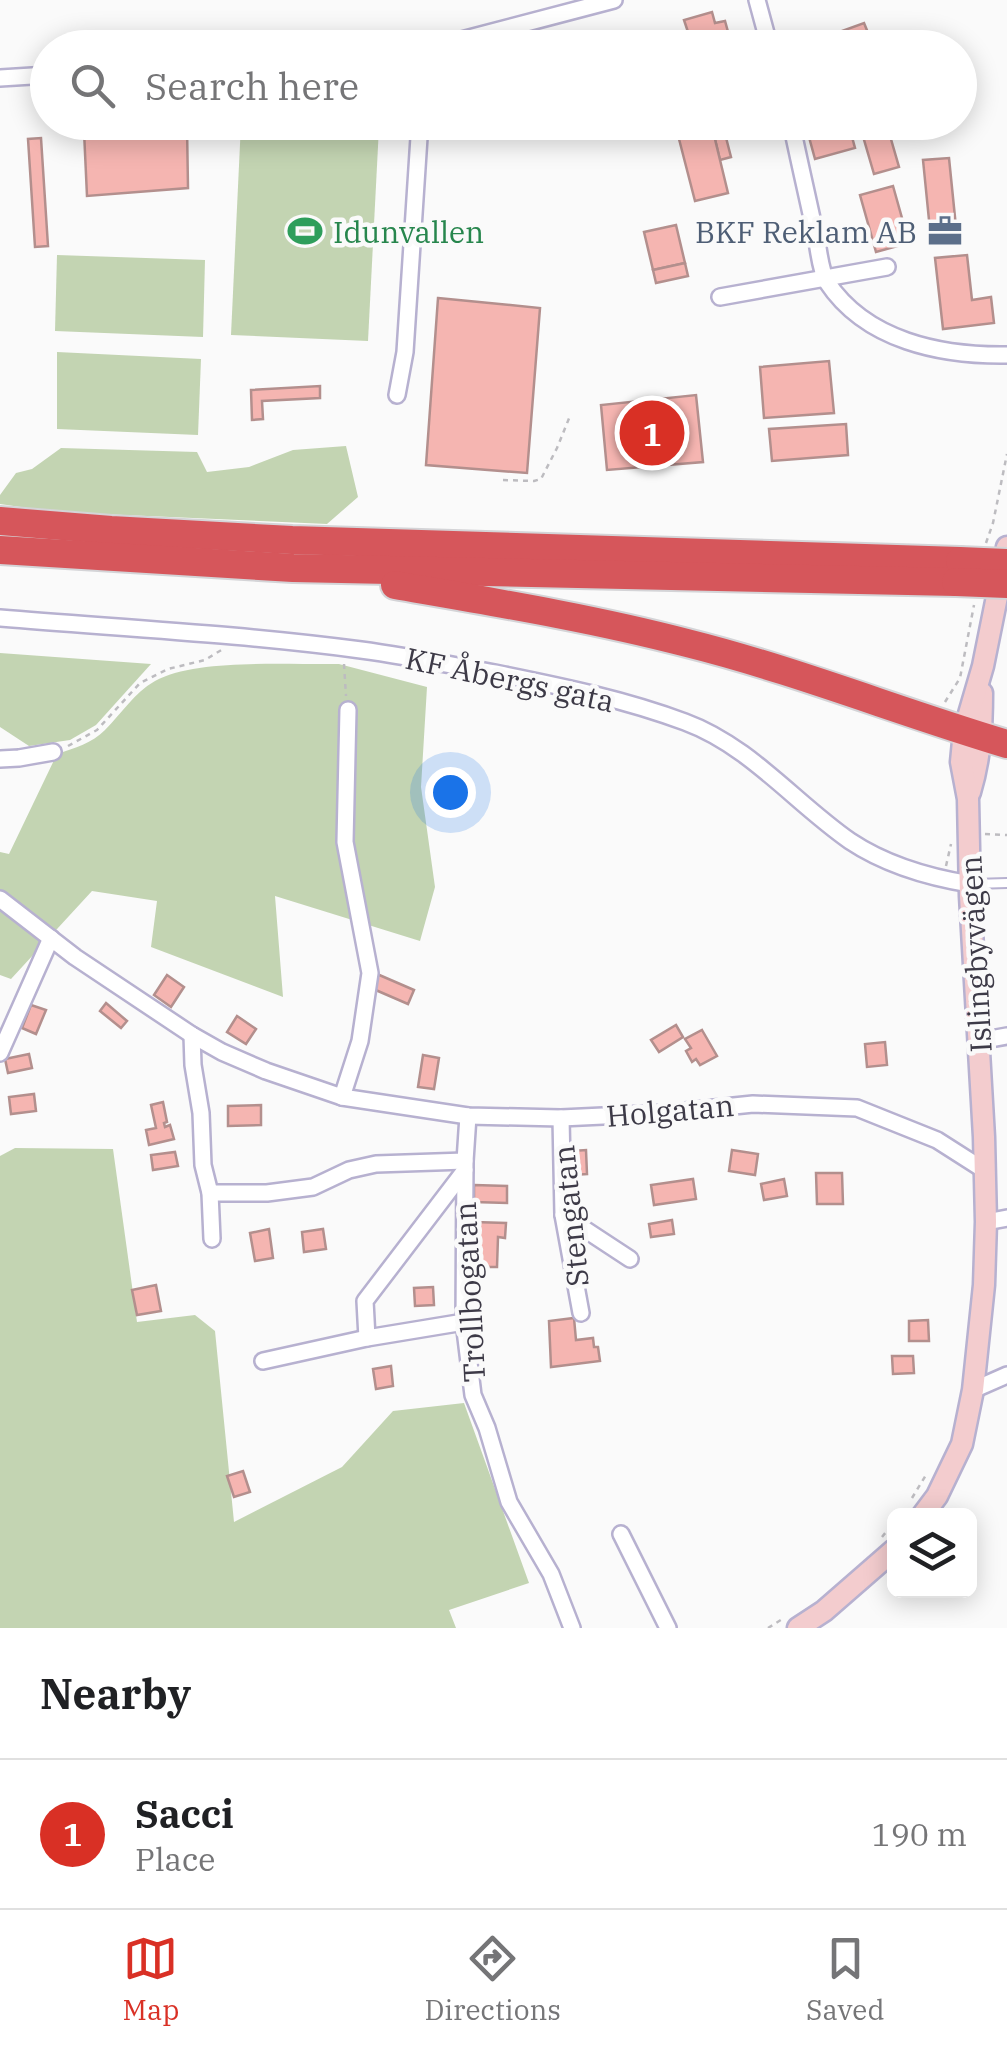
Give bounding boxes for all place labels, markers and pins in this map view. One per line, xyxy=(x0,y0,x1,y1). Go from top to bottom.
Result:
sports icon: Idunvallen xyxy=(286,212,324,250)
place label: Idunvallen xyxy=(333,212,484,251)
place label: BKF Reklam AB xyxy=(695,212,917,251)
office icon: BKF Reklam AB xyxy=(926,212,964,250)
pin: 1 xyxy=(620,396,684,470)

